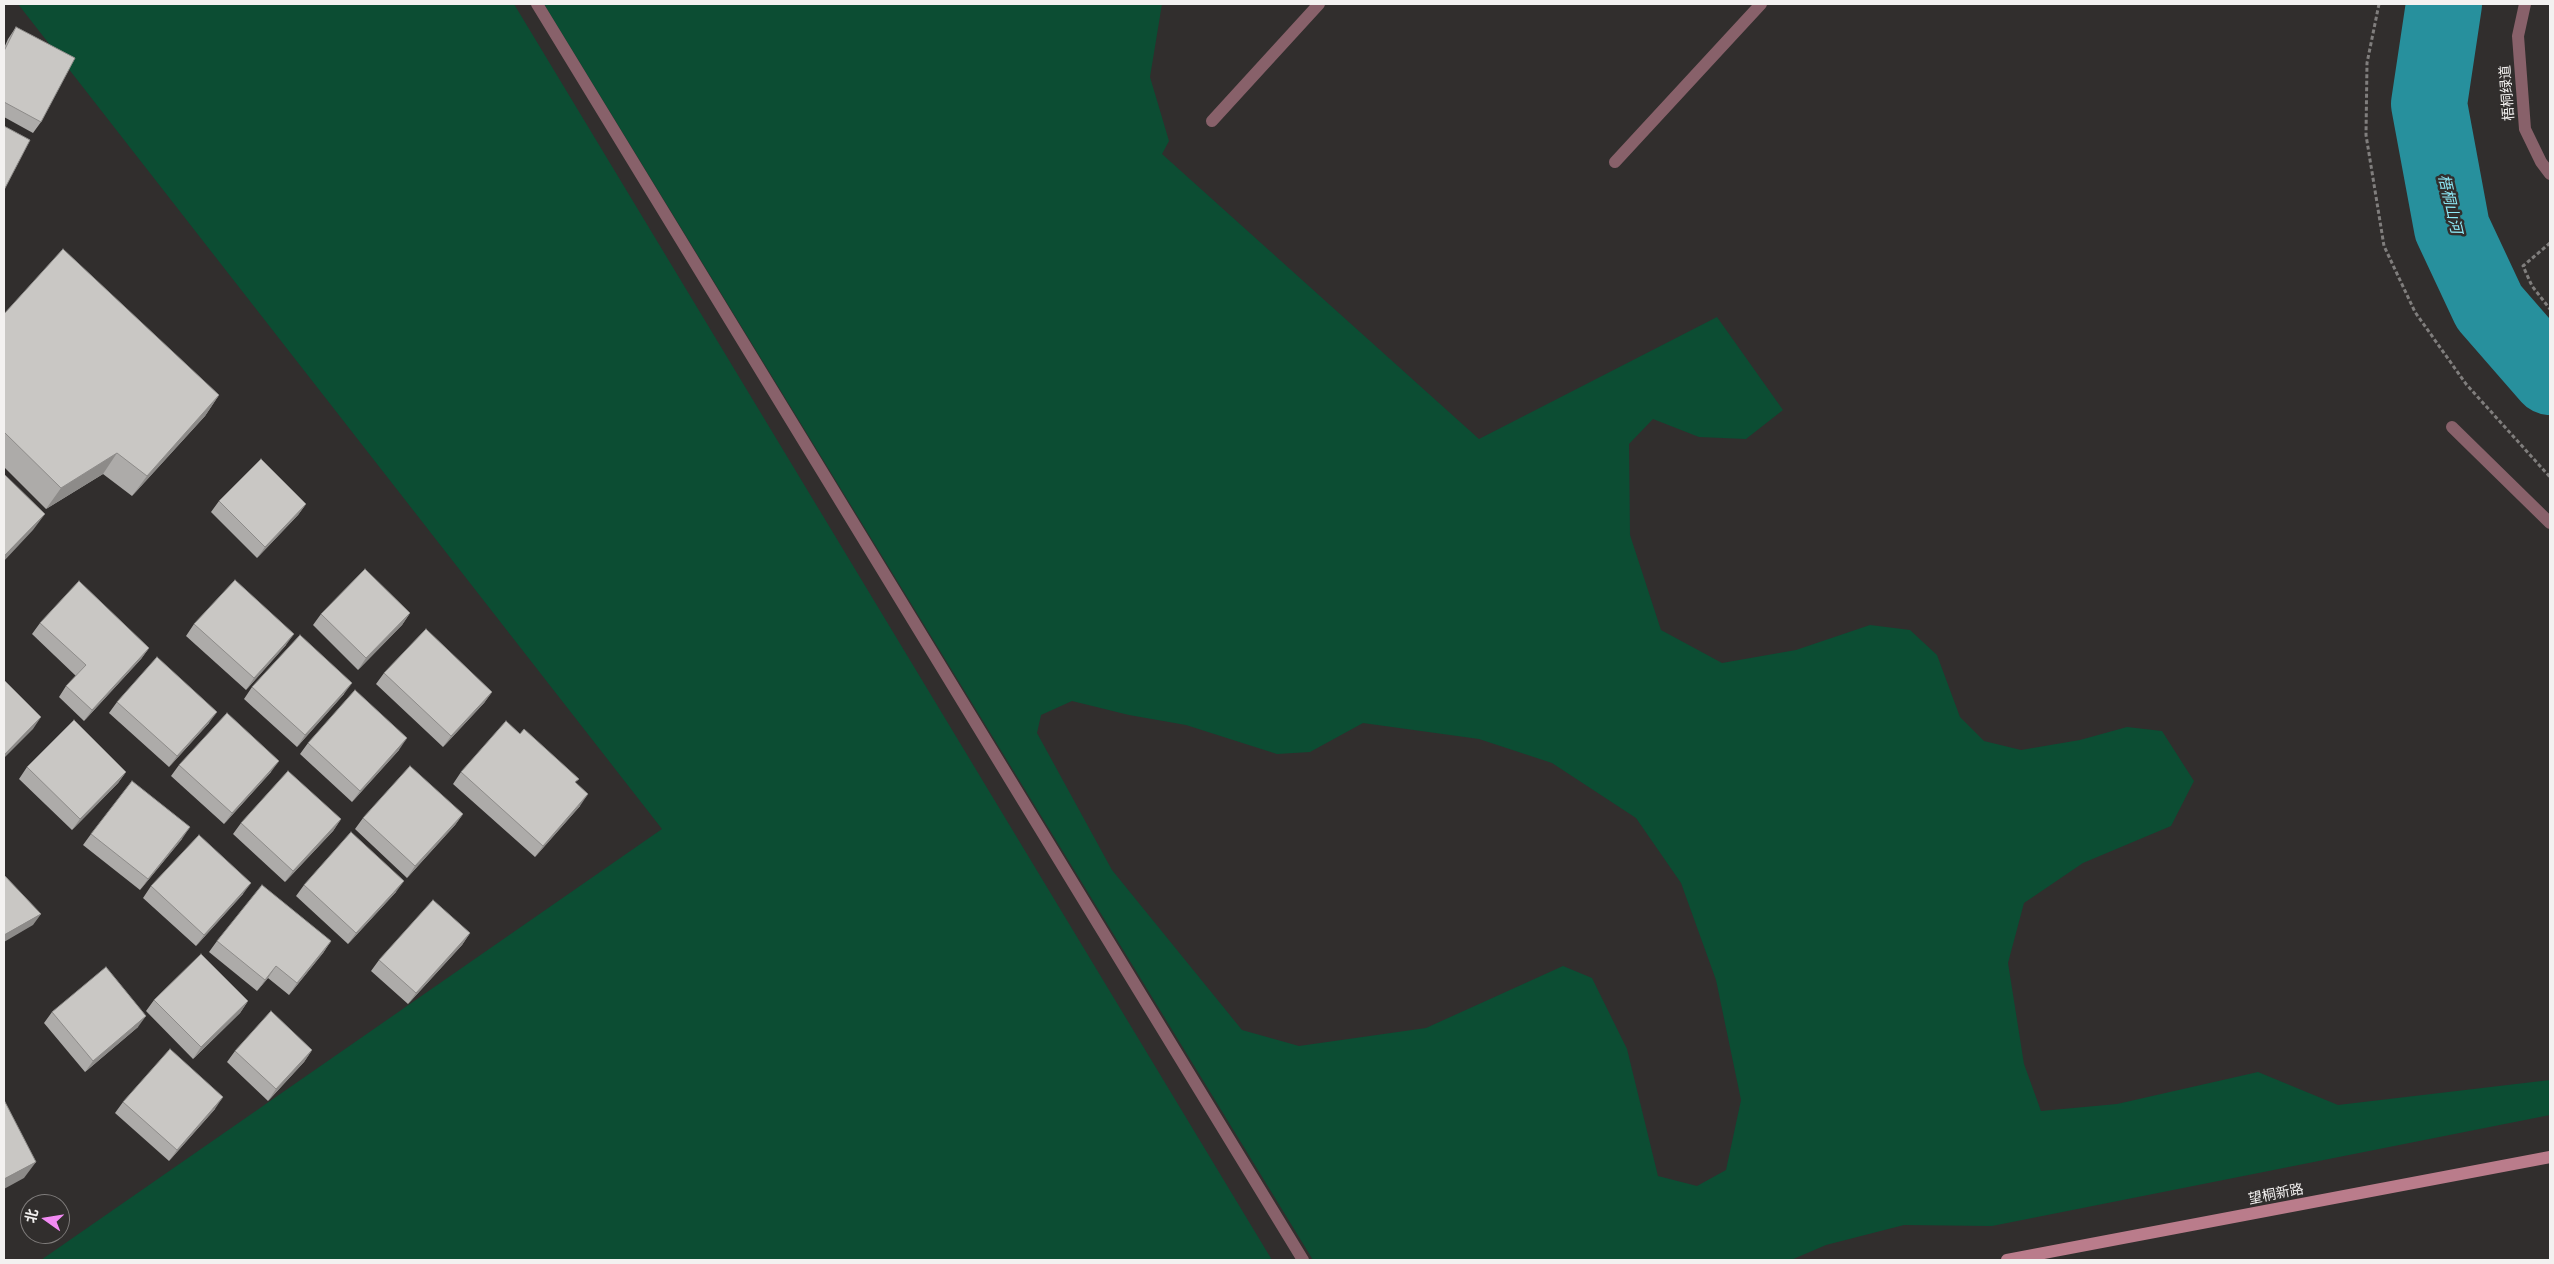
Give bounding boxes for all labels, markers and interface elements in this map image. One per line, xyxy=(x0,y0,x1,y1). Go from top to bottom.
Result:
street label: 梧桐绿道 xyxy=(2497,64,2517,122)
water label: 梧桐山河 xyxy=(2434,173,2466,235)
street label: 望桐新路 xyxy=(2247,1180,2305,1208)
north arrow xyxy=(20,1194,70,1244)
text: 北 xyxy=(21,1207,41,1224)

